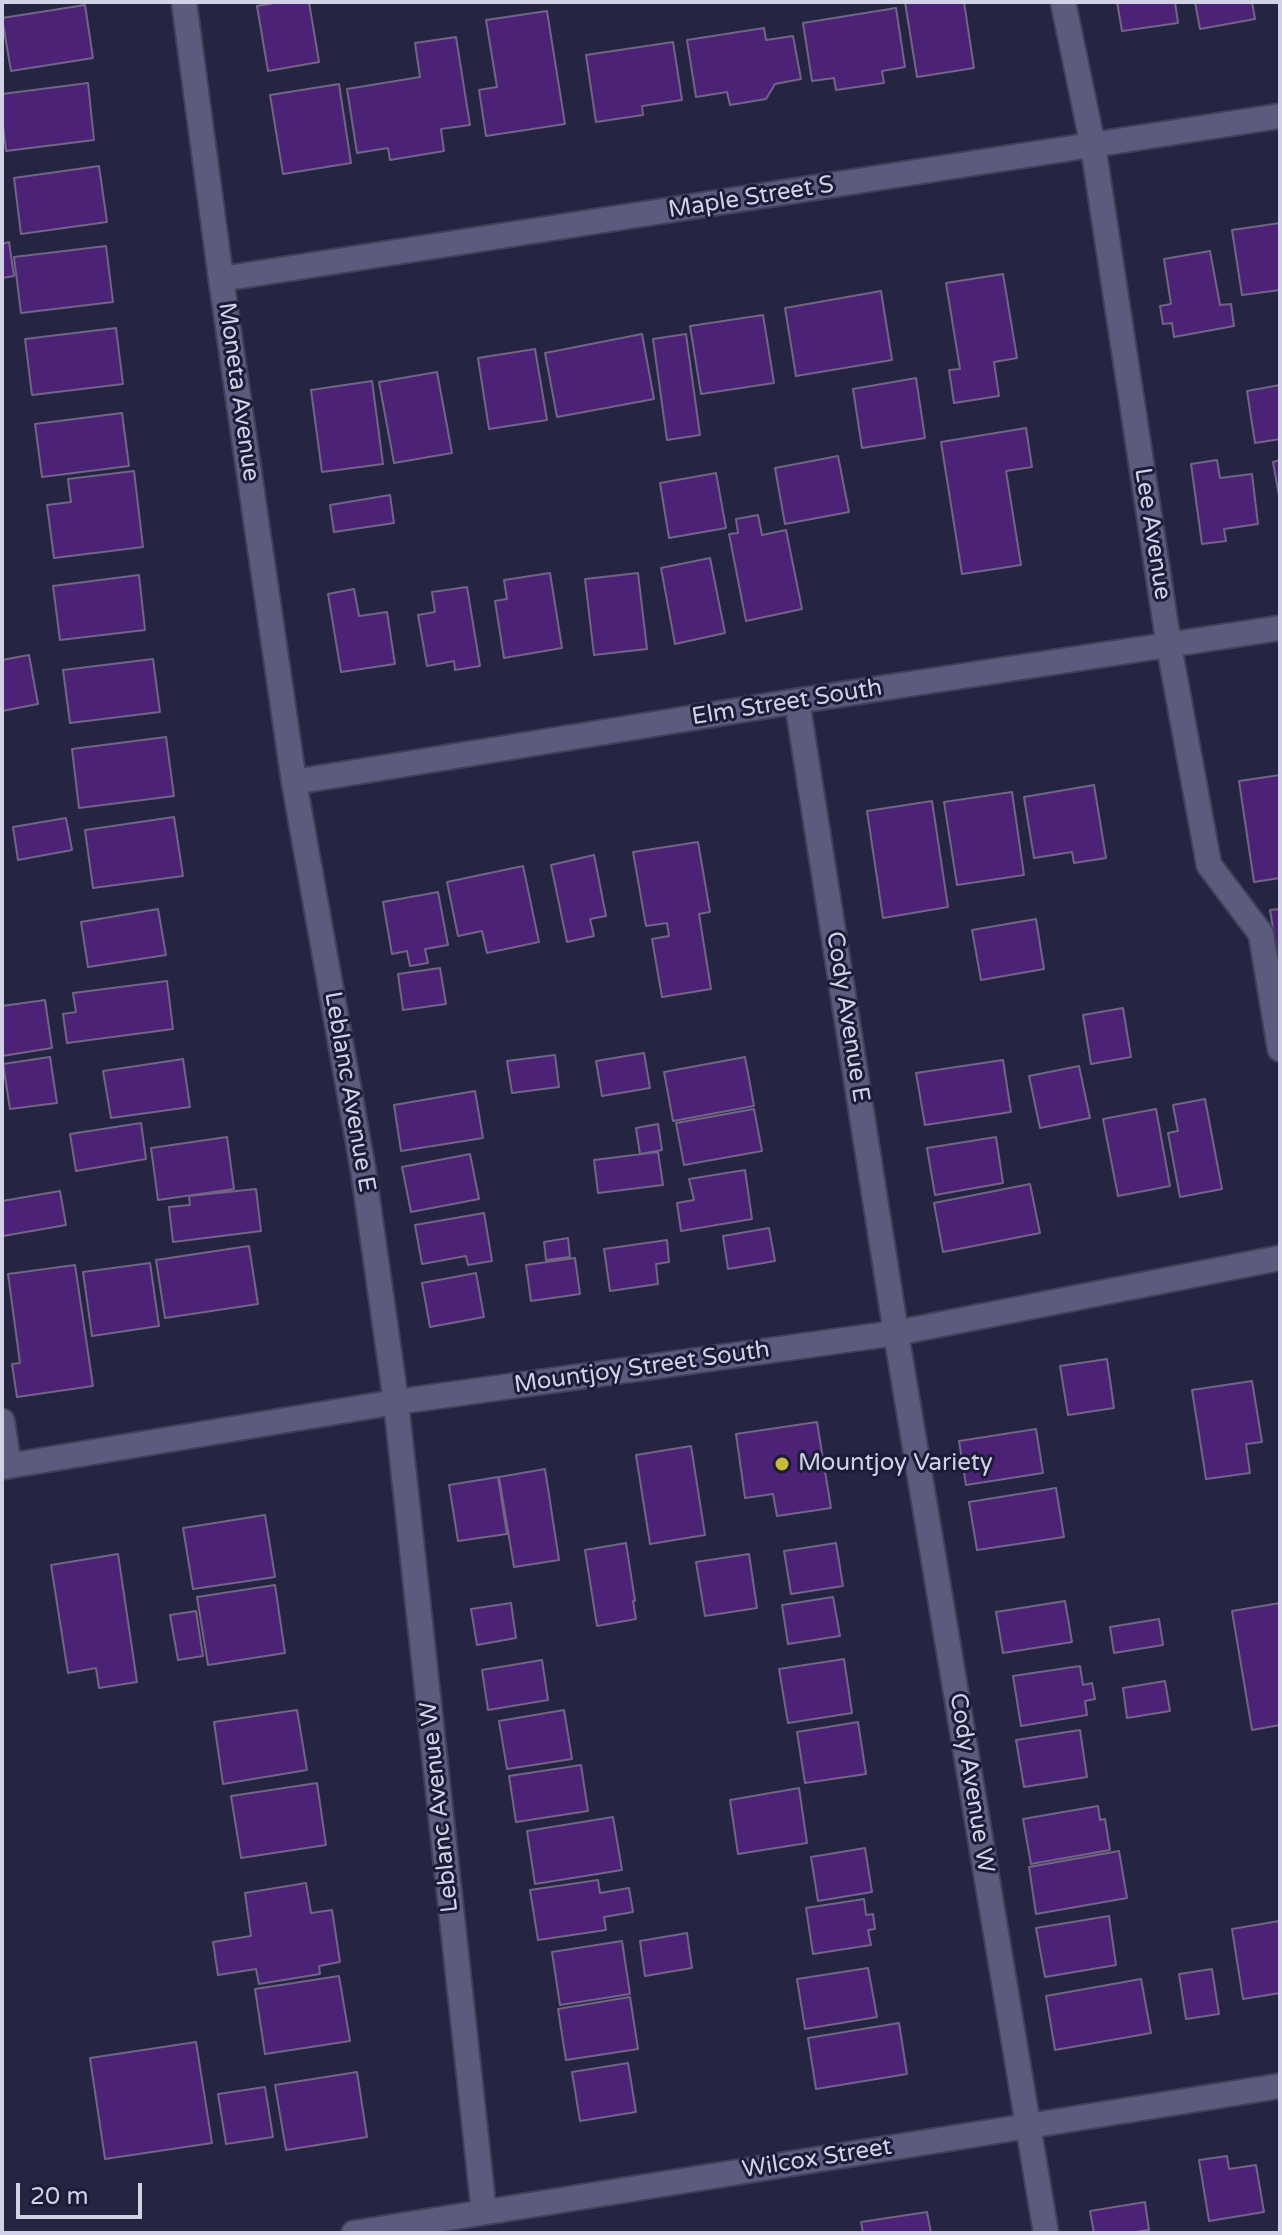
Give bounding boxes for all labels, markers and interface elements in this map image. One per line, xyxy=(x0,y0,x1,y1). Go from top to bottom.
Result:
street label: Maple Street S xyxy=(666,171,836,225)
street label: Moneta Avenue xyxy=(211,301,265,483)
street label: Lee Avenue xyxy=(1127,466,1177,602)
street label: Elm Street South xyxy=(690,674,884,732)
street label: Cody Avenue E xyxy=(819,930,875,1104)
street label: Leblanc Avenue E xyxy=(317,989,381,1195)
street label: Mountjoy Street South xyxy=(512,1336,772,1400)
place label: Mountjoy Variety xyxy=(798,1450,993,1478)
marker: Mountjoy Variety xyxy=(773,1455,791,1473)
street label: Cody Avenue W xyxy=(943,1691,999,1875)
street label: Leblanc Avenue W xyxy=(415,1700,465,1914)
street label: Wilcox Street xyxy=(740,2133,894,2185)
scale bar xyxy=(20,2167,146,2217)
text: 20 m xyxy=(30,2182,88,2211)

